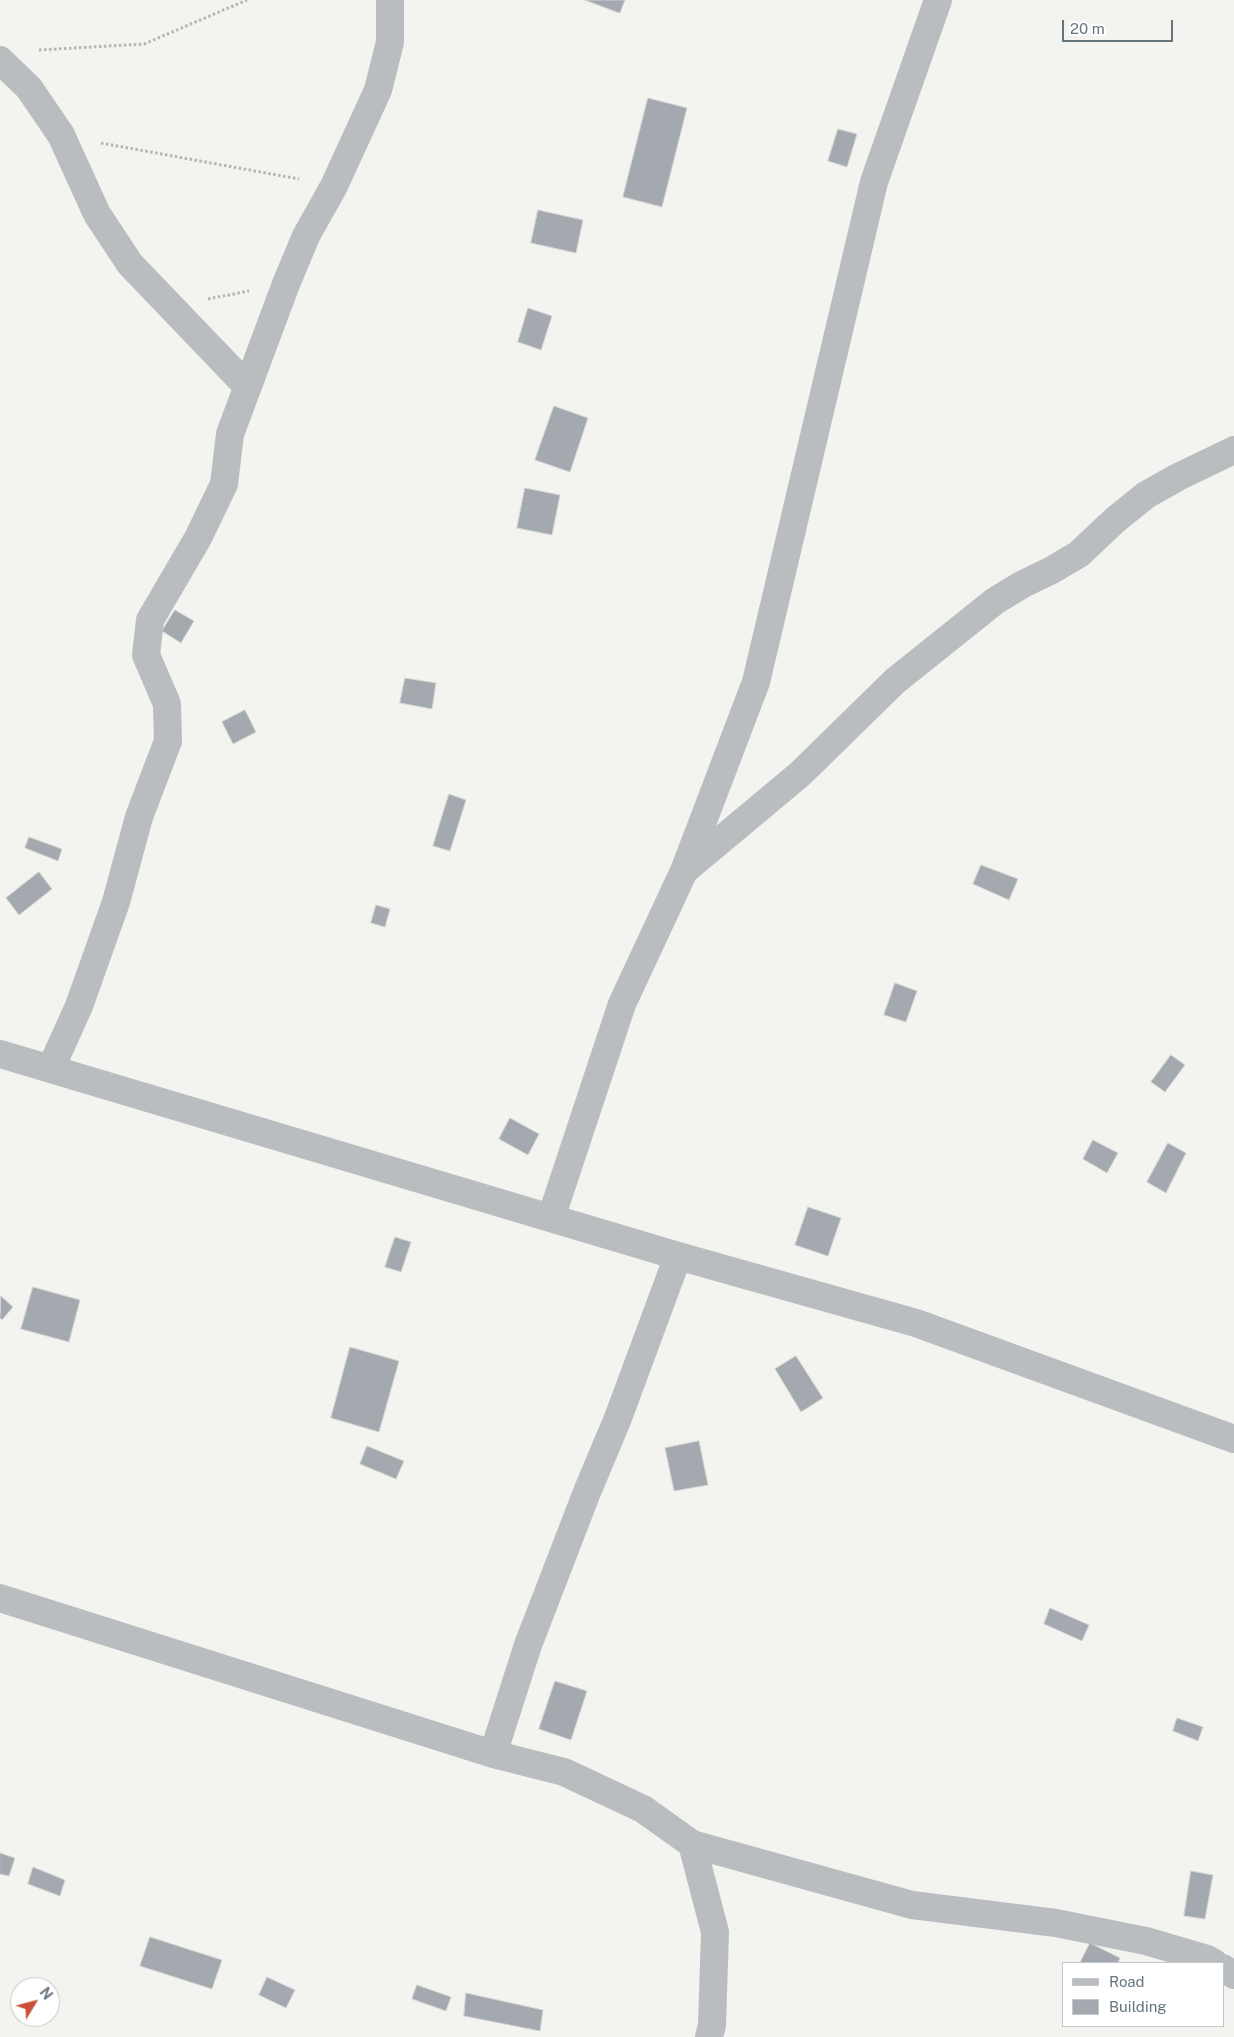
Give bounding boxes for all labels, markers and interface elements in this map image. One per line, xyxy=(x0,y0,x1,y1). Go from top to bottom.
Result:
scale bar xyxy=(1064,10,1175,42)
text: 20 m xyxy=(1070,20,1105,37)
legend xyxy=(1062,1962,1224,2027)
text: Road xyxy=(1109,1973,1145,1990)
north arrow xyxy=(10,1977,60,2027)
text: N xyxy=(36,1984,56,2003)
text: Building xyxy=(1109,1998,1167,2015)

